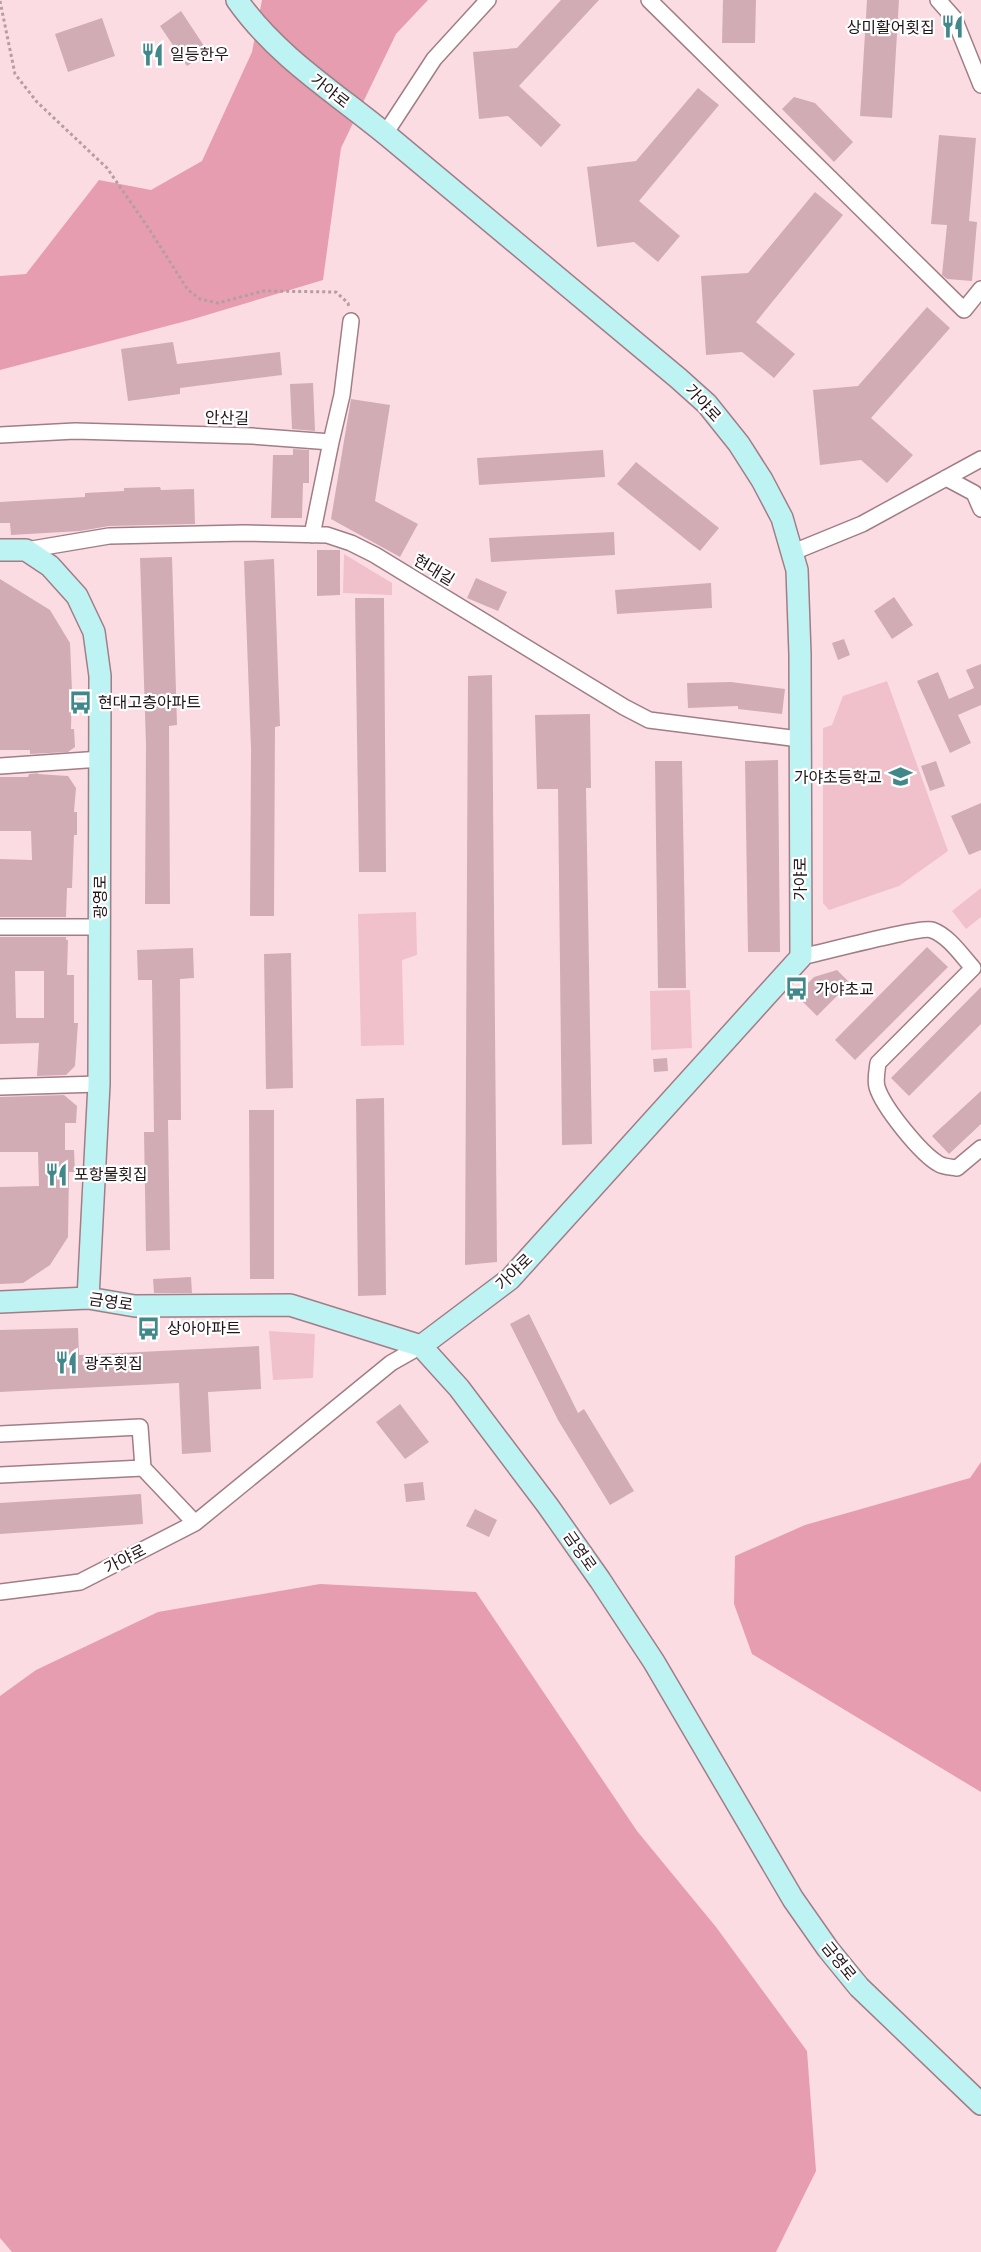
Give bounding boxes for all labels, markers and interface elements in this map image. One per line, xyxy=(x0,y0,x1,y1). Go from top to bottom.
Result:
restaurant icon: 상미활어횟집 xyxy=(940,14,966,40)
place label: 상미활어횟집 xyxy=(847,18,935,37)
restaurant icon: 일등한우 xyxy=(139,41,165,67)
place label: 일등한우 xyxy=(170,45,229,64)
street label: 가야로 xyxy=(307,70,353,112)
street label: 가야로 xyxy=(681,380,725,426)
street label: 안산길 xyxy=(205,408,249,428)
street label: 현대길 xyxy=(410,550,458,590)
bus stop icon: 현대고층아파트 xyxy=(67,689,93,715)
place label: 현대고층아파트 xyxy=(98,693,201,712)
school or university icon: 가야초등학교 xyxy=(887,764,913,790)
place label: 가야초등학교 xyxy=(794,768,882,787)
street label: 가야로 xyxy=(791,857,810,901)
street label: 광영로 xyxy=(91,875,110,919)
bus stop icon: 가야초교 xyxy=(784,976,810,1002)
place label: 가야초교 xyxy=(815,980,874,999)
restaurant icon: 포항물횟집 xyxy=(43,1161,69,1187)
place label: 포항물횟집 xyxy=(74,1165,148,1184)
street label: 가야로 xyxy=(492,1250,537,1294)
street label: 금영로 xyxy=(88,1290,134,1315)
bus stop icon: 상아아파트 xyxy=(136,1315,162,1341)
place label: 상아아파트 xyxy=(167,1319,241,1338)
restaurant icon: 광주횟집 xyxy=(53,1350,79,1376)
place label: 광주횟집 xyxy=(84,1354,143,1373)
street label: 금영로 xyxy=(560,1527,601,1575)
street label: 가야로 xyxy=(101,1540,149,1577)
street label: 금영로 xyxy=(818,1938,860,1984)

